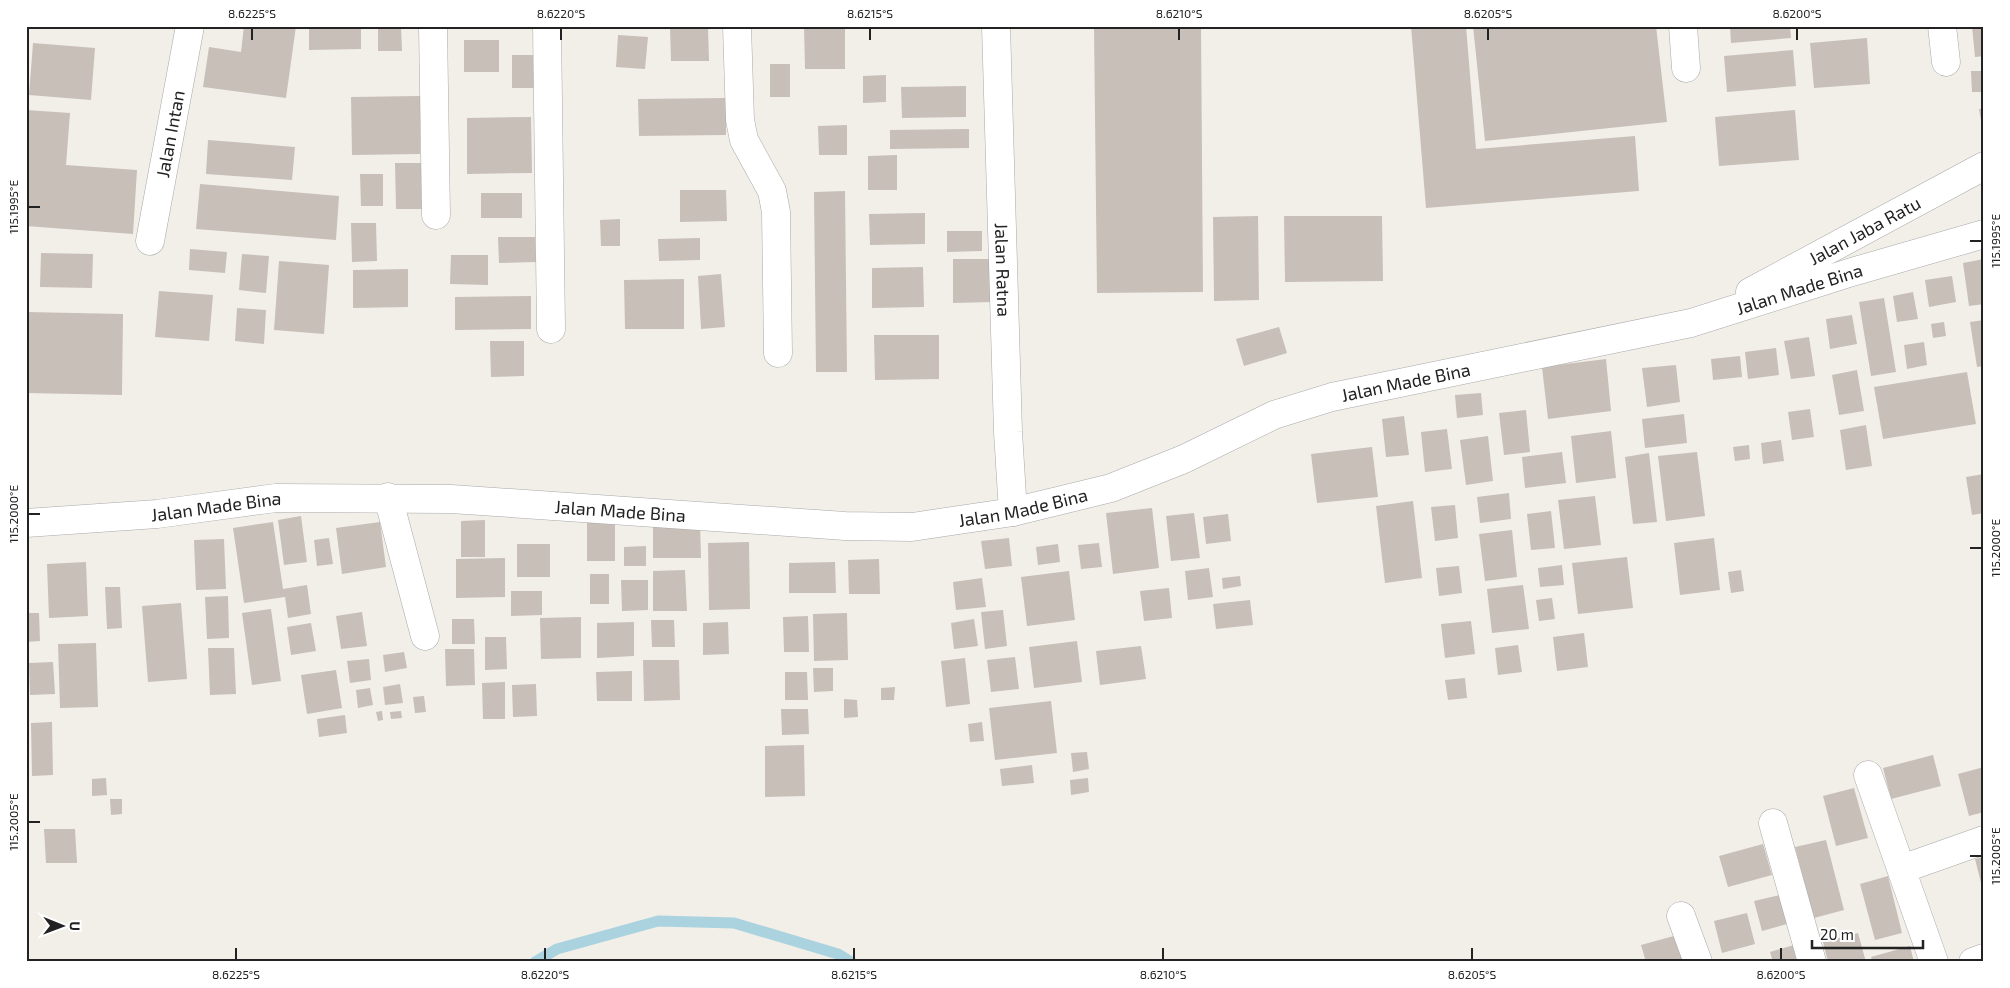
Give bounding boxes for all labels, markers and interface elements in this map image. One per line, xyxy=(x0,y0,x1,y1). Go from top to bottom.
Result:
text: 8.6225°S xyxy=(228,6,276,20)
text: 8.6220°S xyxy=(537,6,586,20)
text: 8.6215°S xyxy=(847,6,893,20)
text: 8.6210°S xyxy=(1156,6,1203,20)
text: 8.6205°S xyxy=(1464,6,1512,20)
text: 8.6200°S xyxy=(1772,6,1822,20)
street label: Jalan Intan xyxy=(151,88,189,179)
text: 115.1995°E xyxy=(6,180,20,234)
street label: Jalan Jaba Ratu xyxy=(1805,191,1924,269)
text: 115.1995°E xyxy=(1988,214,2002,268)
street label: Jalan Ratna xyxy=(991,223,1016,317)
street label: Jalan Made Bina xyxy=(1733,259,1865,319)
street label: Jalan Made Bina xyxy=(1339,358,1472,406)
street label: Jalan Made Bina xyxy=(957,483,1090,531)
text: 115.2000°E xyxy=(6,485,20,543)
street label: Jalan Made Bina xyxy=(150,487,281,525)
street label: Jalan Made Bina xyxy=(554,495,687,526)
text: 115.2000°E xyxy=(1988,519,2002,577)
text: 115.2005°E xyxy=(6,793,20,851)
text: 115.2005°E xyxy=(1988,827,2002,885)
north arrow xyxy=(38,900,88,950)
scale bar xyxy=(1812,918,1924,950)
text: U xyxy=(67,921,84,931)
text: 20 m xyxy=(1820,925,1854,943)
text: 8.6225°S xyxy=(212,967,260,981)
text: 8.6220°S xyxy=(521,967,570,981)
text: 8.6215°S xyxy=(831,967,877,981)
text: 8.6210°S xyxy=(1140,967,1187,981)
text: 8.6205°S xyxy=(1448,967,1496,981)
text: 8.6200°S xyxy=(1756,967,1806,981)

